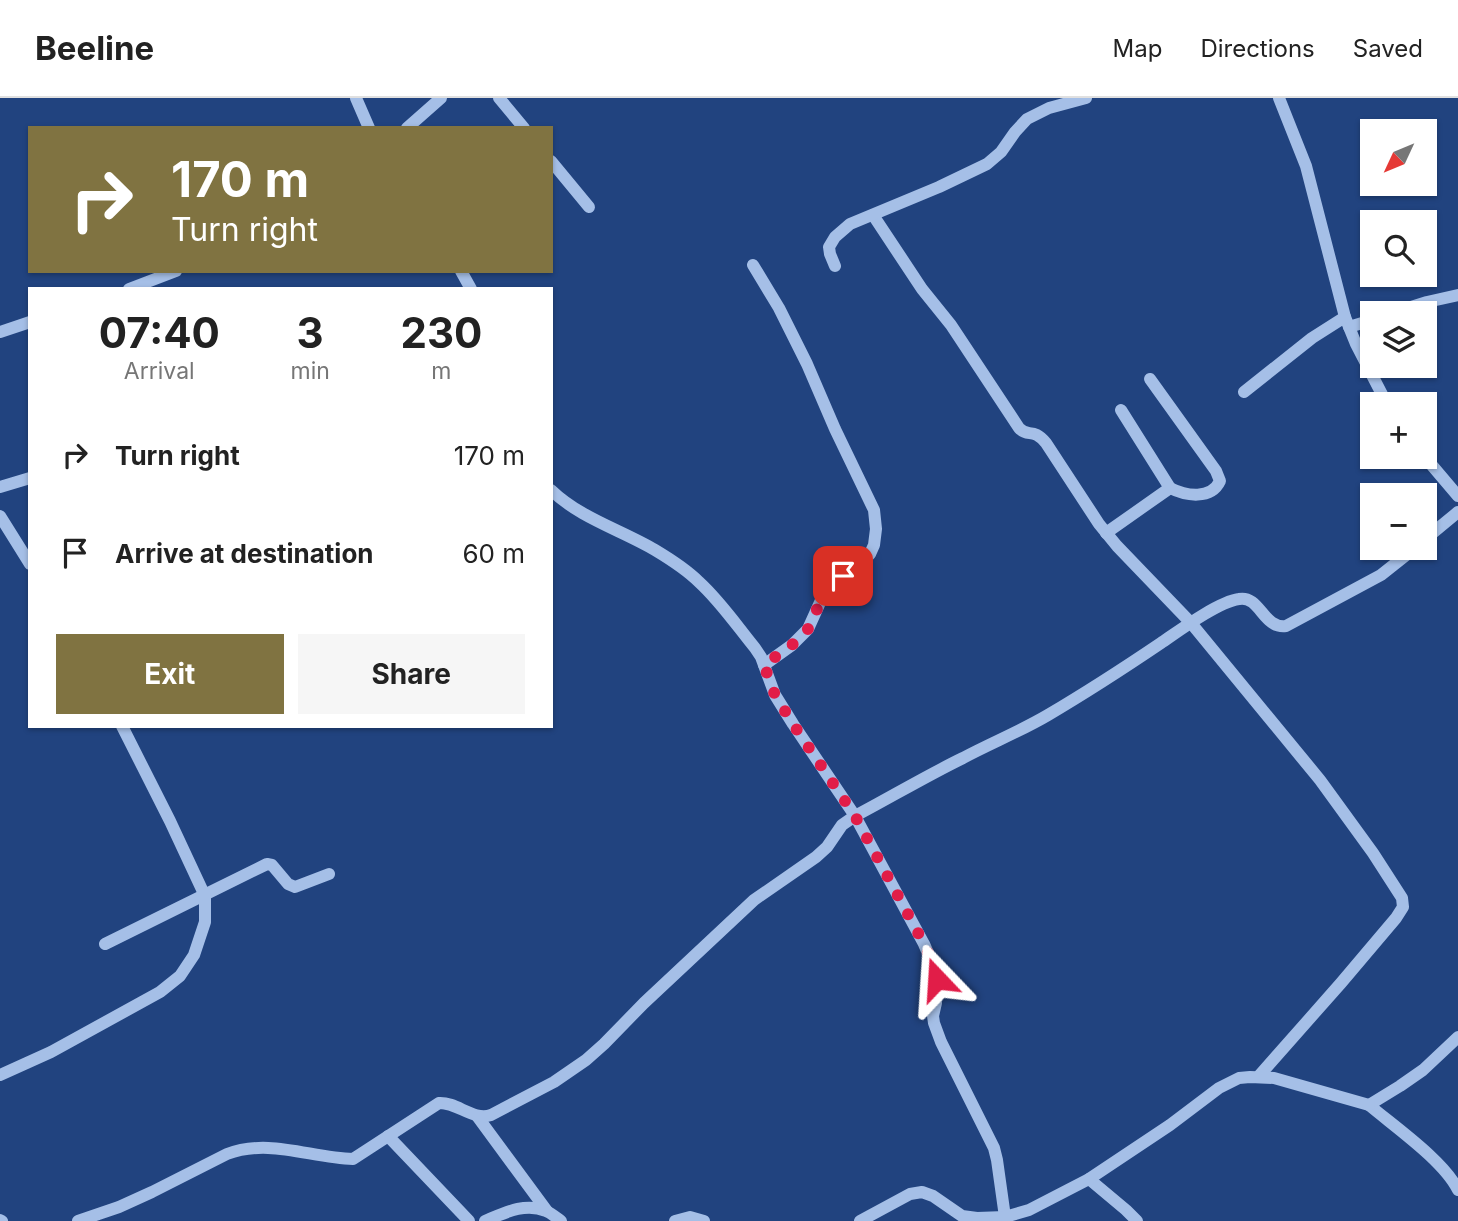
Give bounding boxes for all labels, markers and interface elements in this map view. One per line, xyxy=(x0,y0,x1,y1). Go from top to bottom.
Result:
text: Beeline xyxy=(35,28,154,68)
text: Map xyxy=(1113,34,1162,63)
text: Directions xyxy=(1200,34,1315,63)
text: Saved xyxy=(1353,34,1423,63)
north arrow xyxy=(1360,119,1437,196)
map controls xyxy=(1360,119,1437,560)
text: 170 m xyxy=(171,150,309,209)
icon: right xyxy=(56,154,147,245)
text: Turn right xyxy=(171,210,318,249)
button: search xyxy=(1360,210,1437,287)
button: layers xyxy=(1360,301,1437,378)
text: 07:40 xyxy=(99,307,220,358)
text: 3 xyxy=(297,307,324,358)
text: 230 xyxy=(400,307,482,358)
text: Arrival xyxy=(124,357,195,385)
text: min xyxy=(291,357,330,385)
text: m xyxy=(431,357,451,385)
button: + xyxy=(1360,392,1437,469)
icon: right xyxy=(56,436,94,474)
text: Turn right xyxy=(115,440,240,471)
text: 170 m xyxy=(454,440,525,471)
button: − xyxy=(1360,483,1437,560)
icon: arrive xyxy=(56,534,94,572)
text: Arrive at destination xyxy=(115,538,374,569)
text: 60 m xyxy=(462,538,525,569)
pin xyxy=(813,546,873,606)
icon: arrive xyxy=(824,557,862,595)
button: Exit xyxy=(56,634,284,714)
button: Share xyxy=(298,634,525,714)
position arrow xyxy=(900,942,974,1016)

